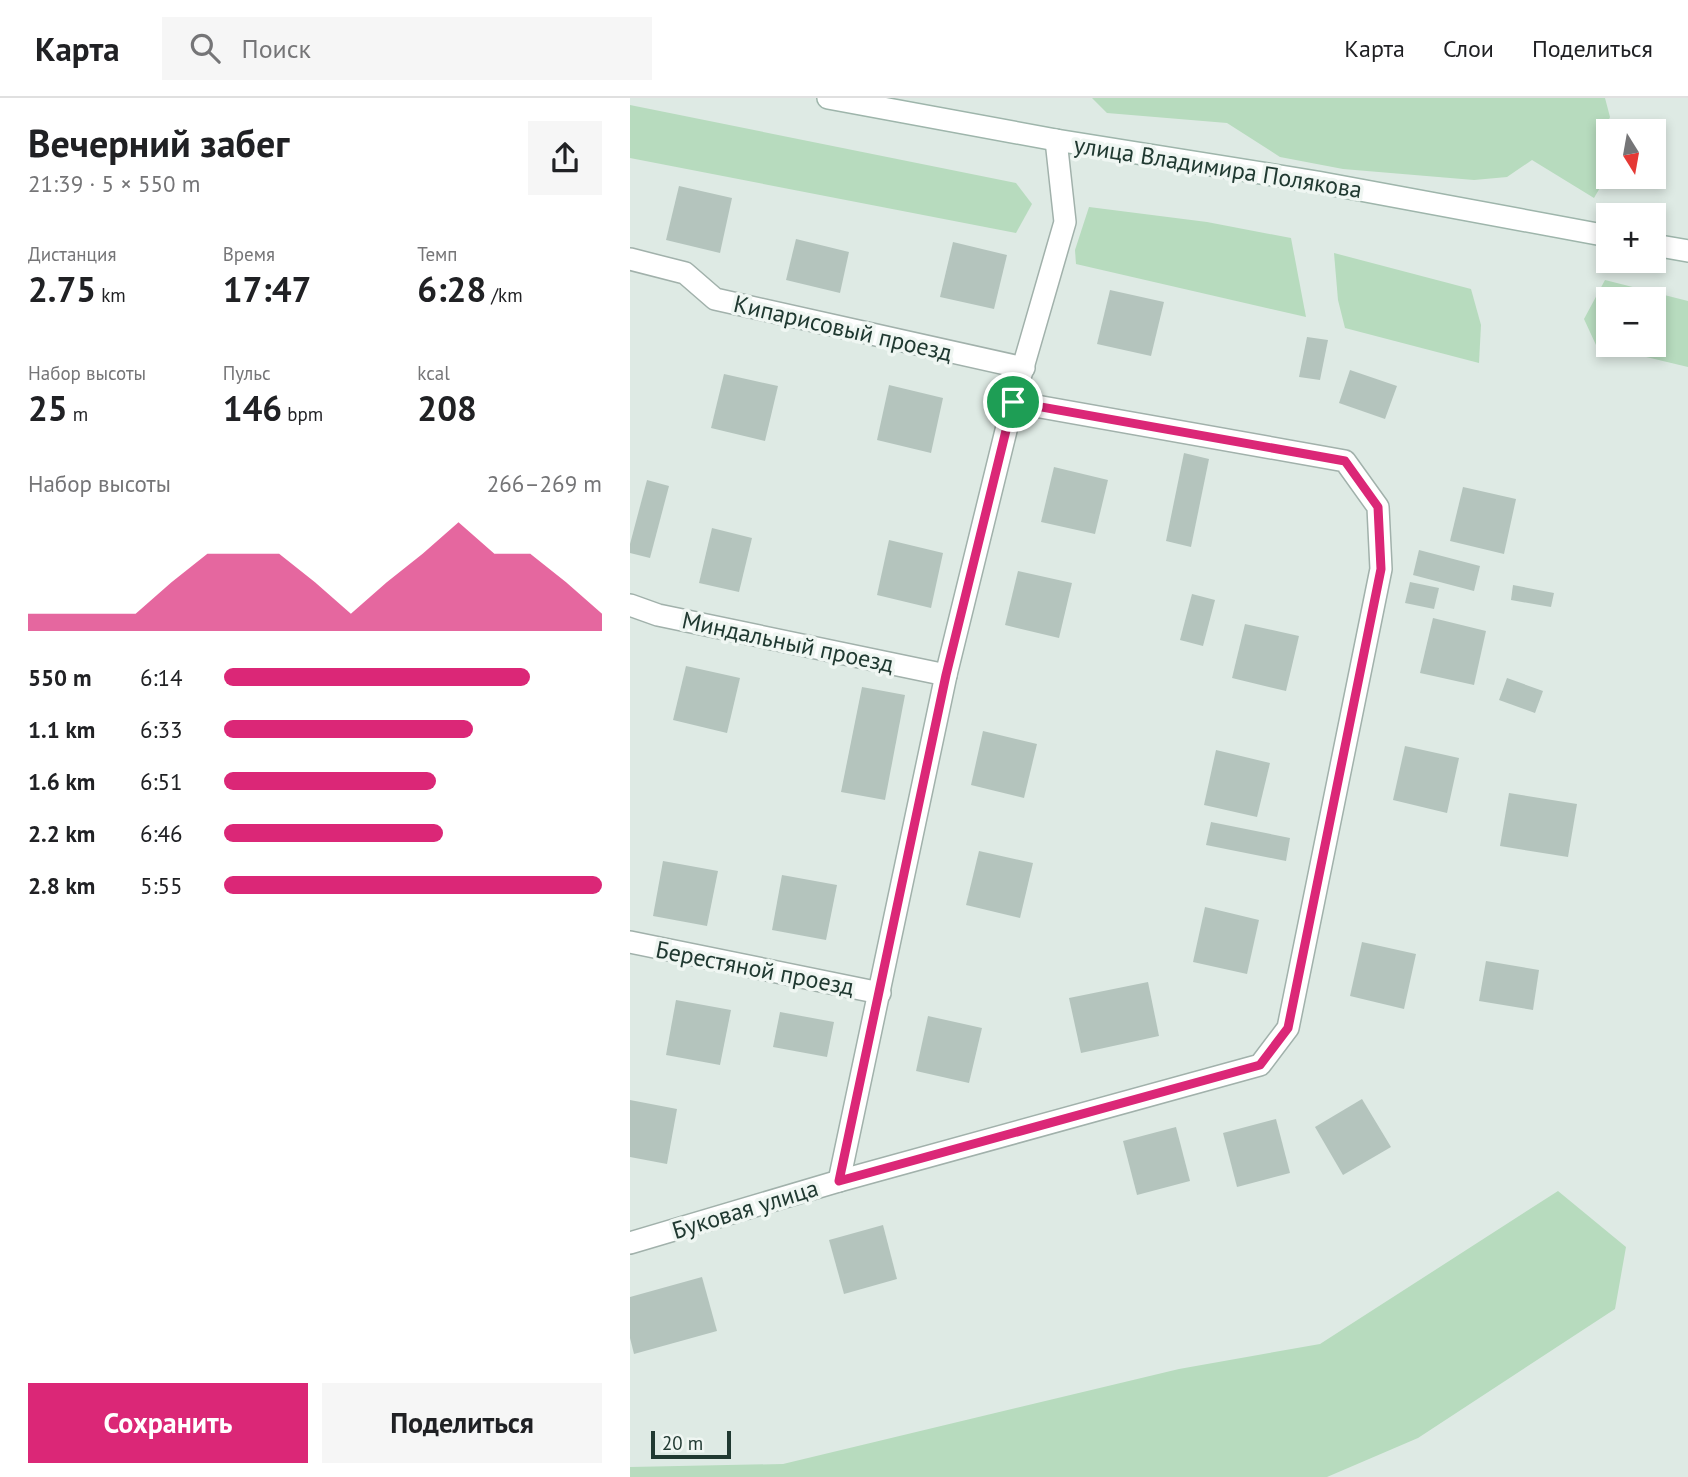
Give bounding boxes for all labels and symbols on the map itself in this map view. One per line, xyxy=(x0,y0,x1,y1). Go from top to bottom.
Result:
north arrow xyxy=(1596,119,1666,189)
street label: улица Владимира Полякова xyxy=(1072,129,1364,205)
street label: Кипарисовый проезд xyxy=(731,288,955,368)
pin xyxy=(983,372,1043,432)
street label: Миндальный проезд xyxy=(679,604,897,680)
street label: Берестяной проезд xyxy=(653,934,857,1002)
street label: Буковая улица xyxy=(668,1172,822,1246)
scale bar xyxy=(651,1428,732,1460)

